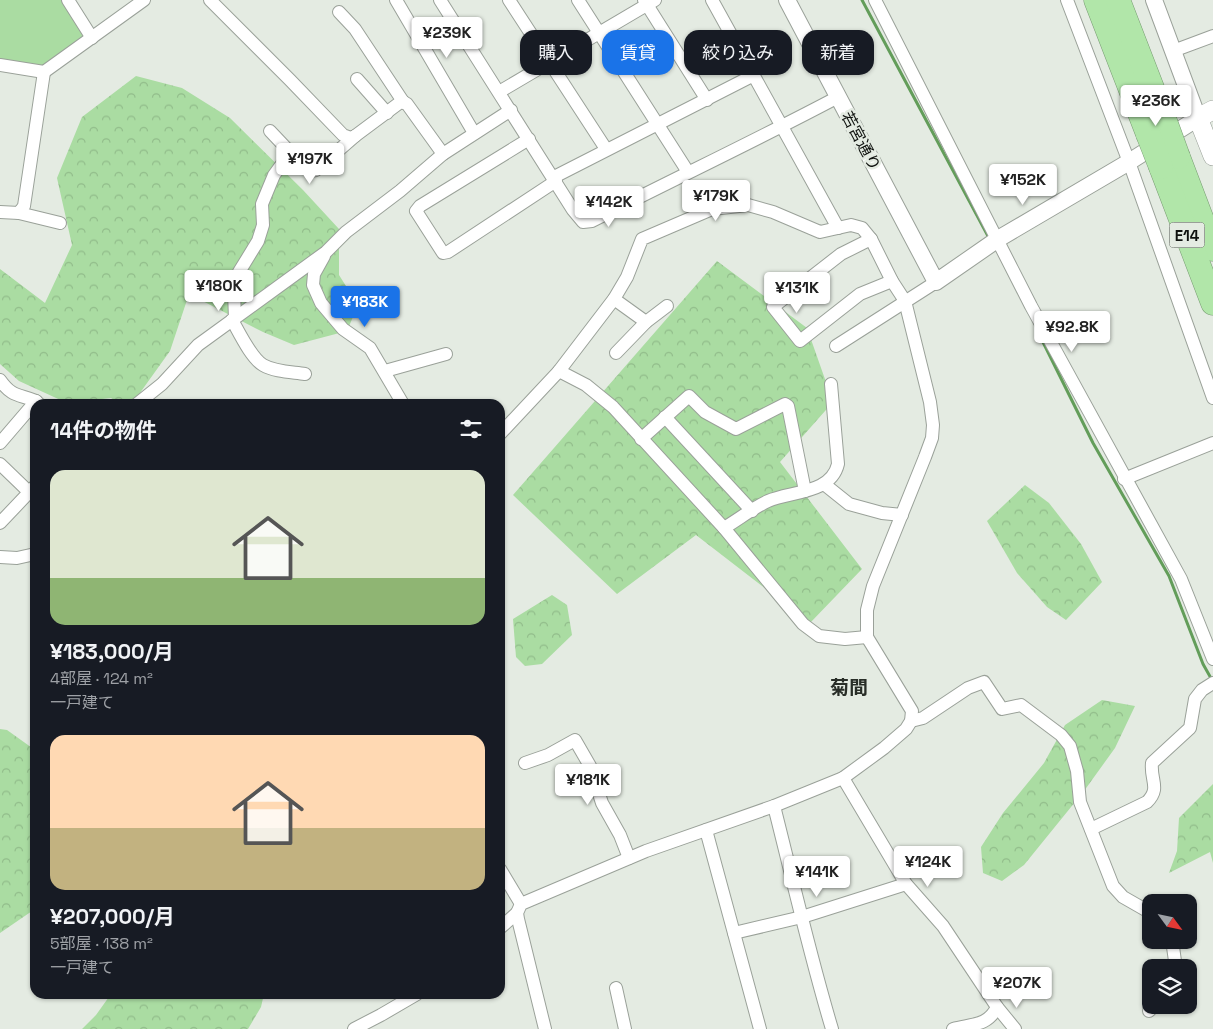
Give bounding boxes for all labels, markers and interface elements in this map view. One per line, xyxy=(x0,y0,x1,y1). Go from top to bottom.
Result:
pin: ¥239K xyxy=(412,17,482,59)
text: ¥239K xyxy=(422,22,472,43)
chip: 購入 xyxy=(520,30,592,75)
chip: 賃貸 xyxy=(602,30,674,75)
chip: 絞り込み xyxy=(684,30,792,75)
chip: 新着 xyxy=(802,30,874,75)
pin: ¥236K xyxy=(1121,84,1191,127)
text: ¥236K xyxy=(1131,90,1181,111)
street label: 若宮通り xyxy=(837,108,885,174)
pin: ¥197K xyxy=(275,142,345,185)
text: ¥197K xyxy=(287,148,333,169)
pin: ¥152K xyxy=(988,164,1058,206)
text: ¥152K xyxy=(1000,169,1046,190)
pin: ¥179K xyxy=(681,180,751,222)
text: ¥179K xyxy=(693,185,739,206)
pin: ¥142K xyxy=(574,186,644,228)
text: ¥142K xyxy=(586,191,632,212)
road number: E14 xyxy=(1170,222,1204,248)
pin: ¥180K xyxy=(184,270,254,312)
pin: ¥131K xyxy=(762,272,832,314)
text: ¥180K xyxy=(195,275,243,296)
text: ¥131K xyxy=(775,277,819,298)
pin: ¥183K xyxy=(330,286,400,328)
text: ¥183K xyxy=(342,291,388,312)
pin: ¥92.8K xyxy=(1031,310,1113,353)
text: ¥92.8K xyxy=(1045,316,1099,337)
icon: filters xyxy=(457,415,485,443)
text: 14件の物件 xyxy=(50,417,157,444)
icon: home xyxy=(223,503,313,593)
text: ¥183,000/月 xyxy=(50,638,174,665)
text: 4部屋 · 124 m² xyxy=(50,668,153,689)
district label: 菊間 xyxy=(830,675,868,700)
text: 一戸建て xyxy=(50,692,114,713)
pin: ¥181K xyxy=(553,764,623,806)
icon: home xyxy=(223,768,313,858)
text: ¥181K xyxy=(566,769,610,790)
pin: ¥124K xyxy=(893,846,963,888)
text: ¥124K xyxy=(905,851,951,872)
pin: ¥141K xyxy=(782,856,852,898)
text: ¥141K xyxy=(795,861,839,882)
north arrow xyxy=(1142,894,1198,949)
map controls xyxy=(1142,894,1197,1014)
text: ¥207,000/月 xyxy=(50,903,175,930)
text: 5部屋 · 138 m² xyxy=(50,933,153,954)
text: 一戸建て xyxy=(50,957,114,978)
button: layers xyxy=(1142,959,1197,1014)
pin: ¥207K xyxy=(982,966,1052,1009)
text: ¥207K xyxy=(993,972,1041,993)

